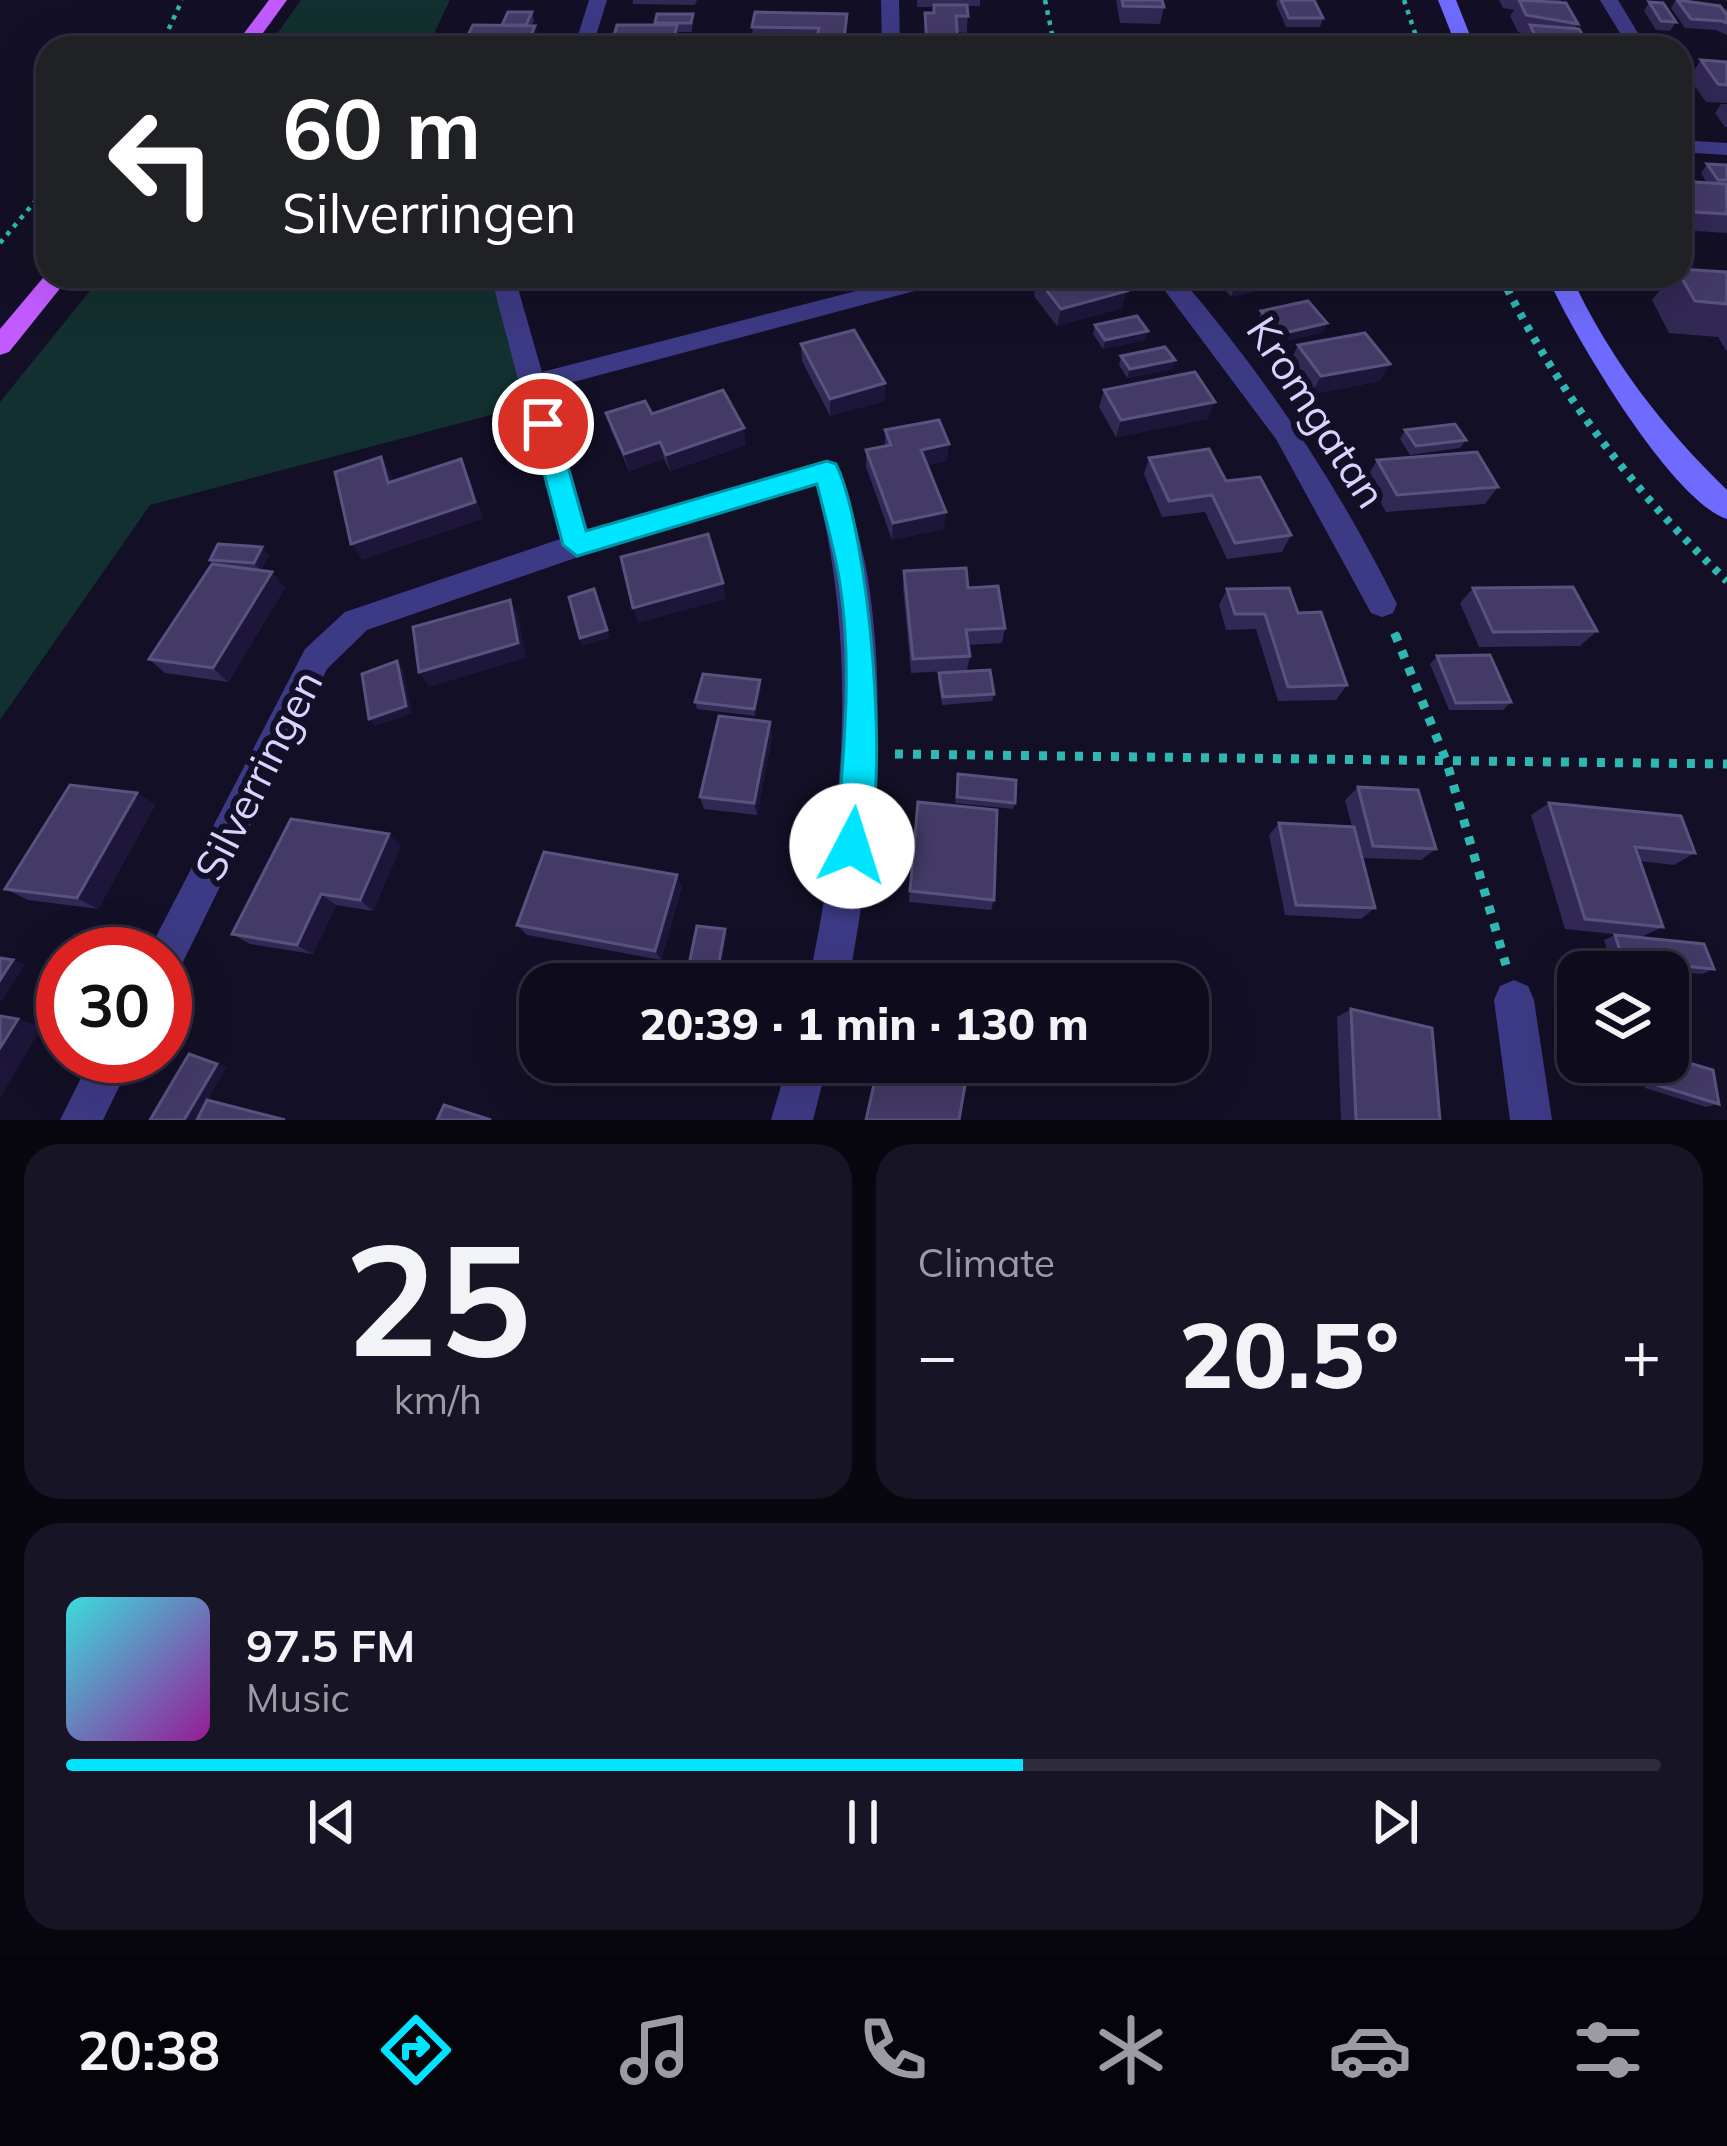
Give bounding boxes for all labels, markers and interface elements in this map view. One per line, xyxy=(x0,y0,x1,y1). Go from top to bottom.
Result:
text: 60 m xyxy=(282,75,481,180)
icon: left xyxy=(84,84,240,240)
text: Silverringen xyxy=(282,179,576,247)
street label: Kromgatan xyxy=(1236,306,1398,518)
pin xyxy=(492,373,594,475)
icon: arrive xyxy=(510,391,576,457)
street label: Silverringen xyxy=(182,661,334,889)
position arrow xyxy=(789,783,915,909)
speed limit sign: 30 xyxy=(36,927,192,1083)
map controls xyxy=(1557,951,1689,1083)
button: layers xyxy=(1557,951,1689,1083)
text: 20:39 · 1 min · 130 m xyxy=(639,995,1089,1051)
text: 25 xyxy=(344,1199,531,1395)
text: Climate xyxy=(918,1238,1055,1287)
text: 20.5° xyxy=(1179,1298,1399,1411)
text: − xyxy=(918,1313,957,1396)
text: + xyxy=(1621,1313,1661,1396)
text: km/h xyxy=(394,1375,482,1424)
text: 97.5 FM xyxy=(246,1617,415,1673)
text: Music xyxy=(246,1673,350,1722)
icon: previous xyxy=(299,1789,365,1855)
icon: pause xyxy=(830,1789,896,1855)
icon: next xyxy=(1362,1789,1428,1855)
icon: directions xyxy=(374,2008,458,2092)
icon: music xyxy=(613,2008,697,2092)
icon: phone xyxy=(851,2008,935,2092)
icon: climate xyxy=(1089,2008,1173,2092)
icon: car xyxy=(1328,2008,1412,2092)
icon: filters xyxy=(1566,2008,1650,2092)
text: 20:38 xyxy=(77,2016,220,2084)

